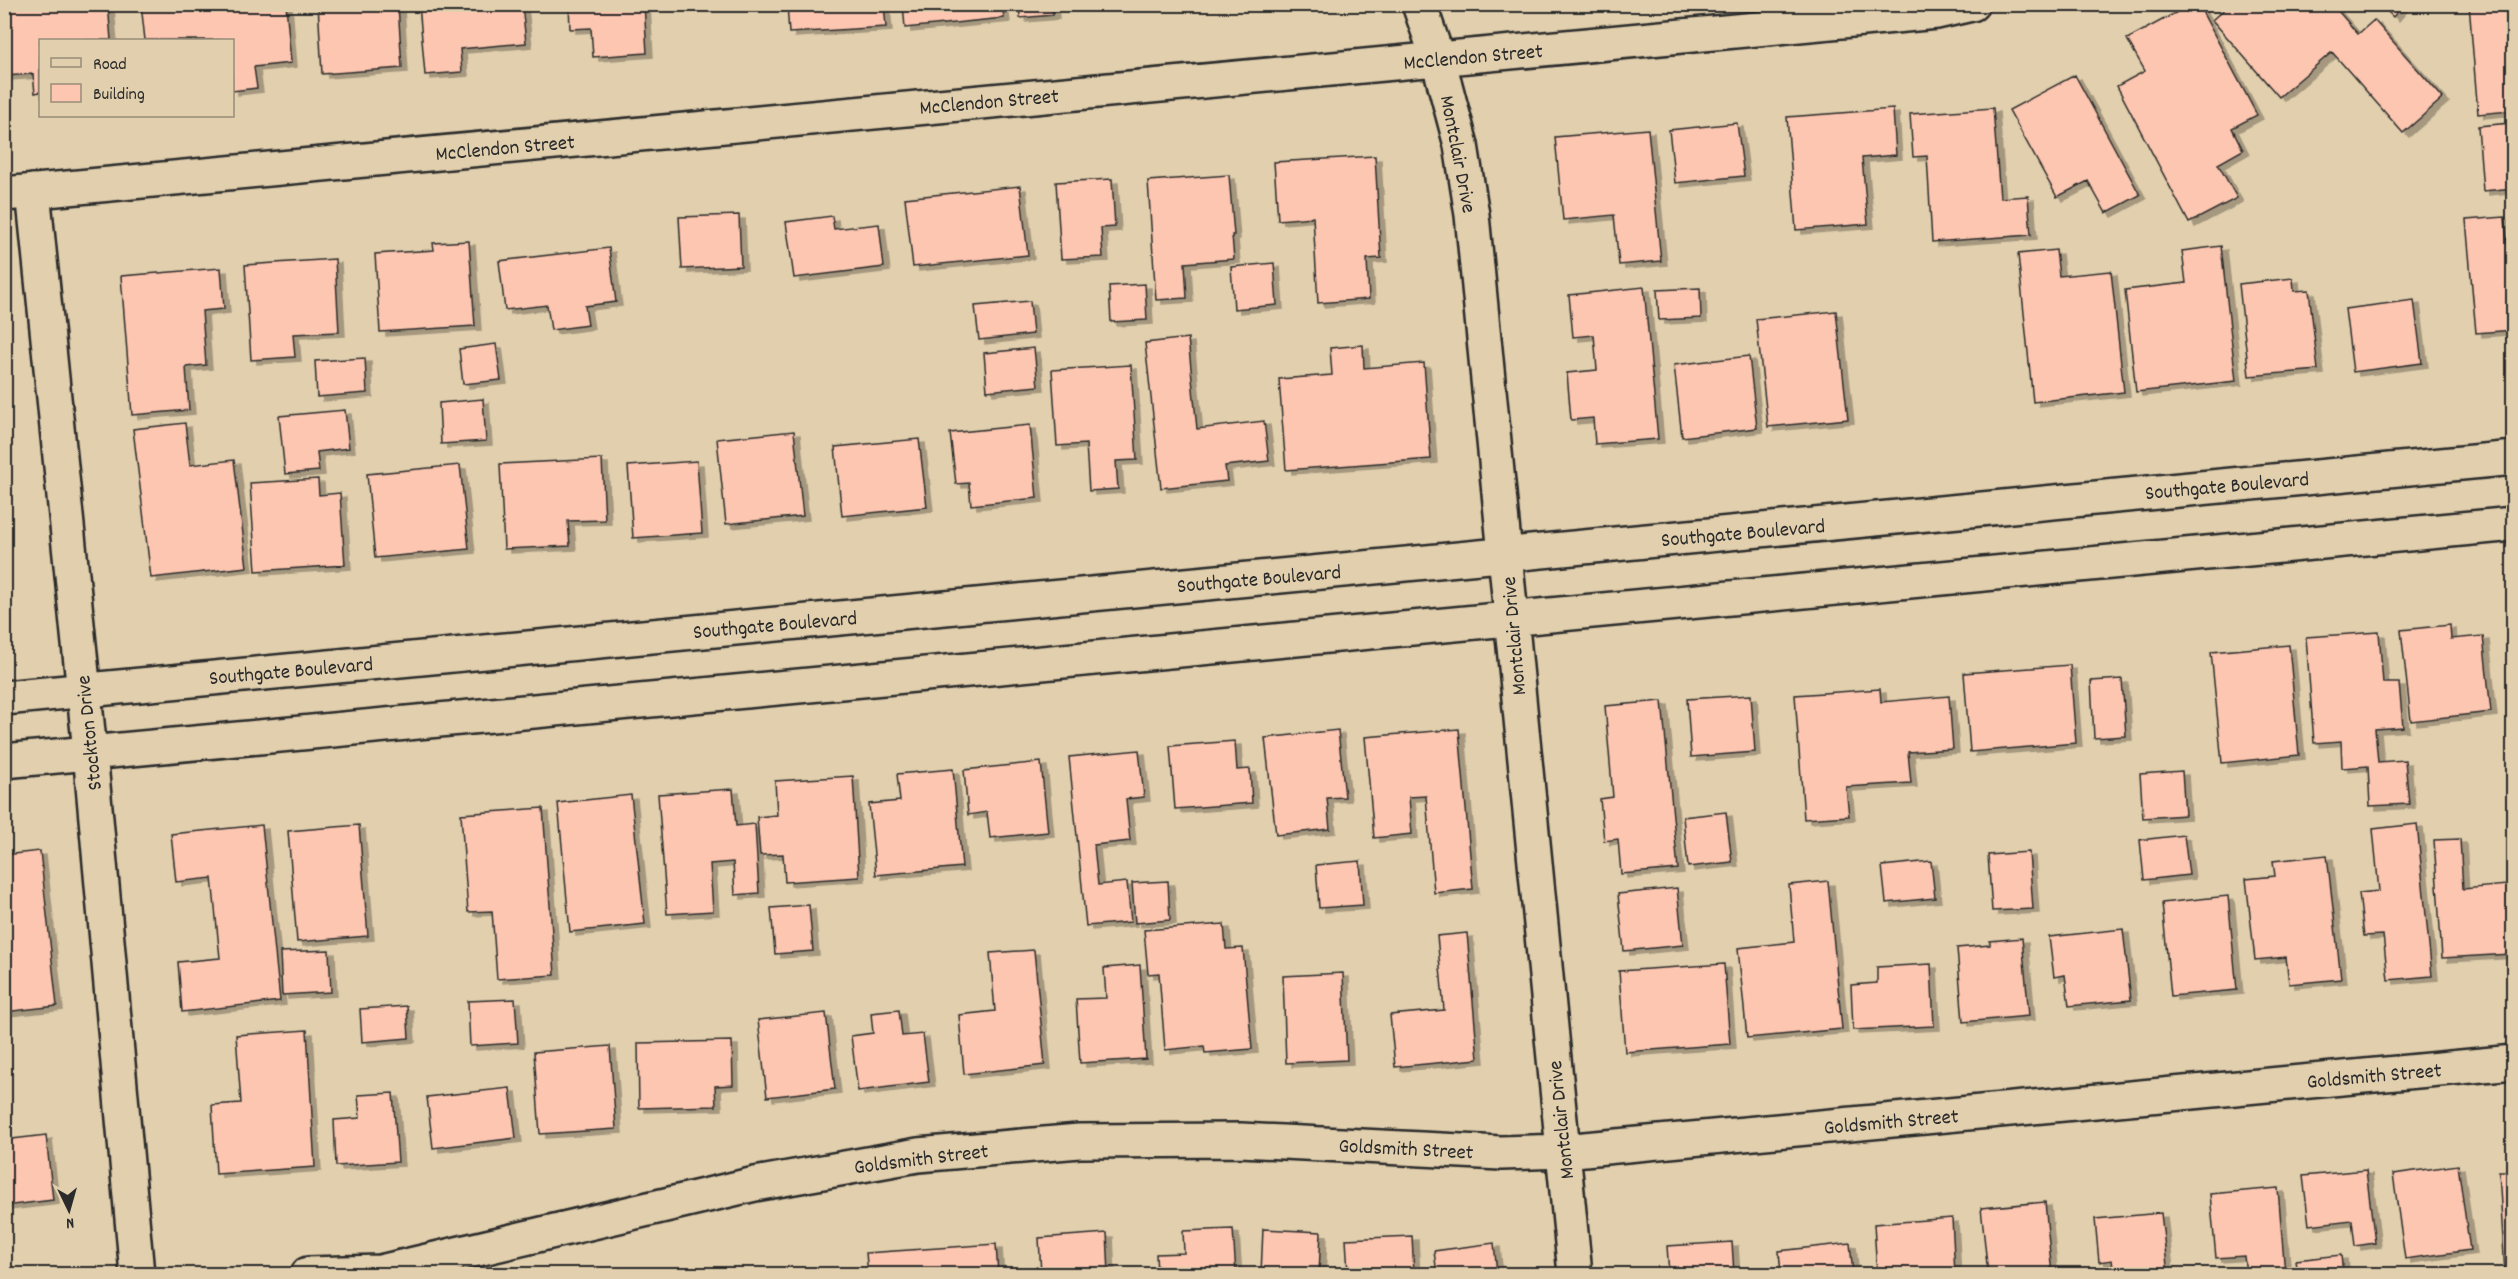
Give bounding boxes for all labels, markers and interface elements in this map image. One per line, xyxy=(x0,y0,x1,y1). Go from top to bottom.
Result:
street label: McClendon Street xyxy=(1402,38,1544,80)
legend xyxy=(39,39,234,117)
text: Road xyxy=(93,53,127,78)
text: Building xyxy=(93,83,145,108)
street label: McClendon Street xyxy=(918,83,1060,125)
street label: Montclair Drive xyxy=(1430,93,1482,216)
street label: McClendon Street xyxy=(434,129,576,171)
street label: Southgate Boulevard xyxy=(2144,466,2311,510)
street label: Southgate Boulevard xyxy=(1660,513,1827,557)
street label: Southgate Boulevard xyxy=(1176,559,1343,603)
street label: Montclair Drive xyxy=(1496,575,1536,696)
street label: Southgate Boulevard xyxy=(692,605,859,649)
street label: Southgate Boulevard xyxy=(208,651,375,695)
street label: Stockton Drive xyxy=(70,674,112,792)
street label: Goldsmith Street xyxy=(2306,1057,2443,1099)
street label: Montclair Drive xyxy=(1542,1059,1584,1181)
street label: Goldsmith Street xyxy=(1823,1103,1960,1145)
street label: Goldsmith Street xyxy=(1338,1132,1474,1170)
street label: Goldsmith Street xyxy=(852,1138,990,1184)
north arrow xyxy=(39,1180,99,1240)
text: N xyxy=(65,1211,75,1234)

